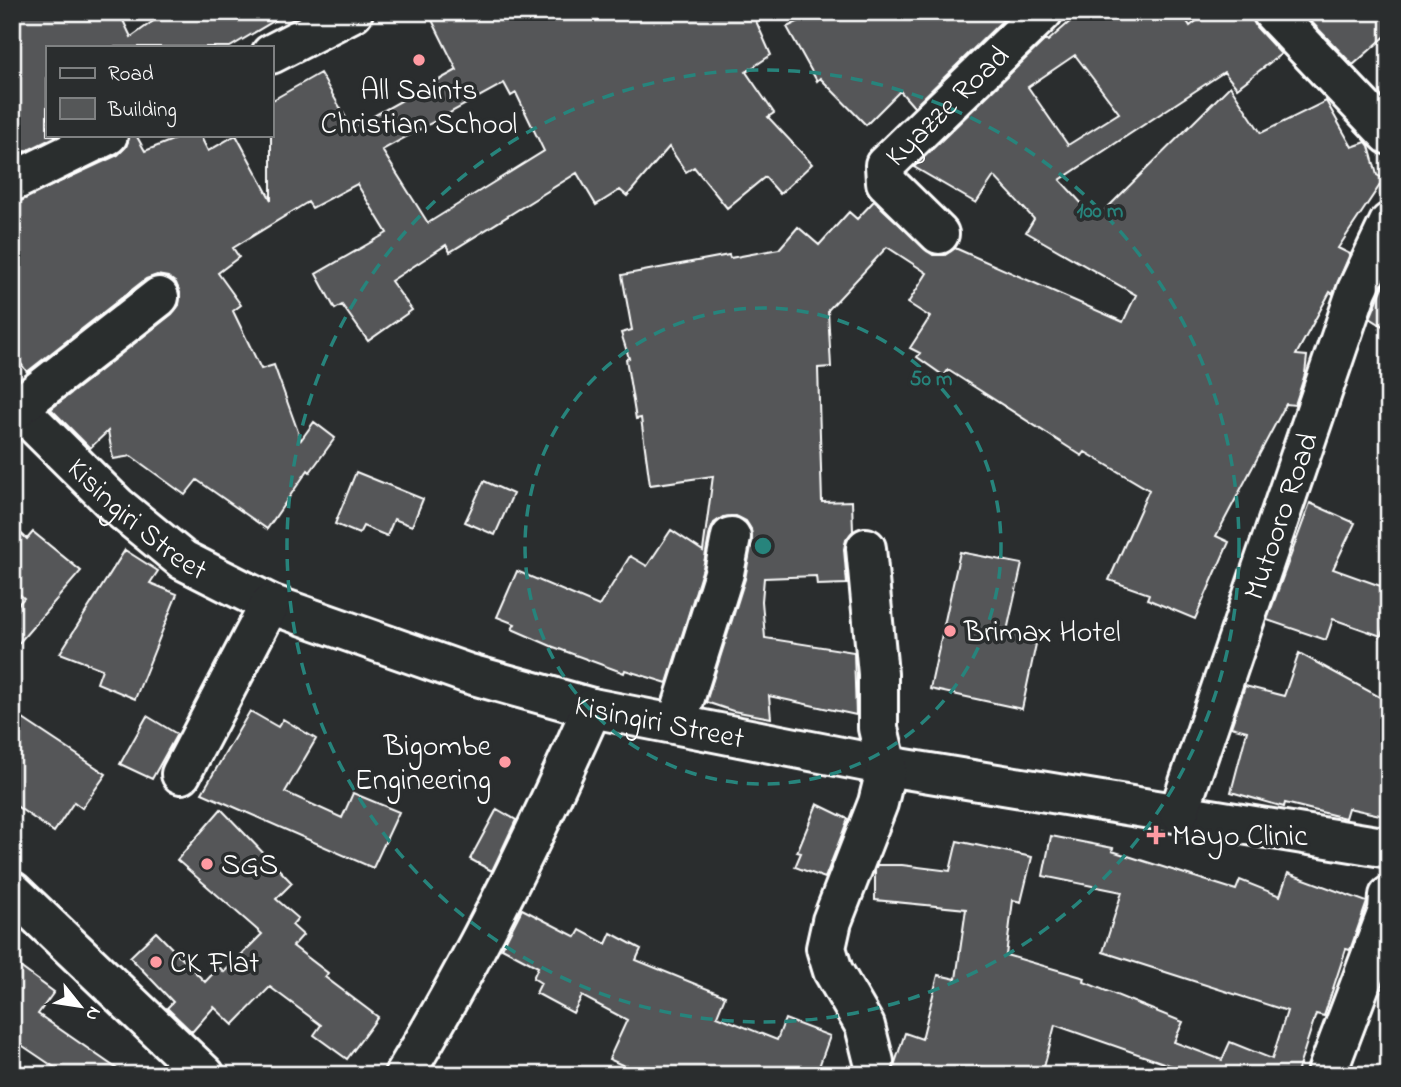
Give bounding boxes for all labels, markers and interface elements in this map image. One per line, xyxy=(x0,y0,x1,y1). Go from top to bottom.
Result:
street label: Kyazze Road xyxy=(876,36,1021,179)
legend xyxy=(46,46,273,136)
marker: All Saints Christian School xyxy=(411,52,427,68)
text: Road xyxy=(108,60,154,90)
place label: All Saints Christian School xyxy=(321,70,517,148)
text: Building xyxy=(107,96,177,128)
text: 100 m xyxy=(1077,197,1123,227)
text: 50 m xyxy=(910,365,952,395)
street label: Mutooro Road xyxy=(1234,427,1332,606)
street label: Kisingiri Street xyxy=(55,449,214,594)
centre of rings xyxy=(751,534,775,558)
place label: Brimax Hotel xyxy=(963,612,1121,656)
marker: Brimax Hotel xyxy=(942,623,958,639)
street label: Kisingiri Street xyxy=(569,685,748,762)
place label: Bigombe Engineering xyxy=(354,726,492,804)
marker: Bigombe Engineering xyxy=(497,754,513,770)
place label: Mayo Clinic xyxy=(1172,816,1308,860)
marker: Mayo Clinic xyxy=(1146,825,1166,845)
place label: SGS xyxy=(221,845,278,889)
marker: SGS xyxy=(199,856,215,872)
place label: CK Flat xyxy=(170,943,259,987)
marker: CK Flat xyxy=(148,954,164,970)
north arrow xyxy=(46,972,116,1042)
text: N xyxy=(78,1001,107,1026)

